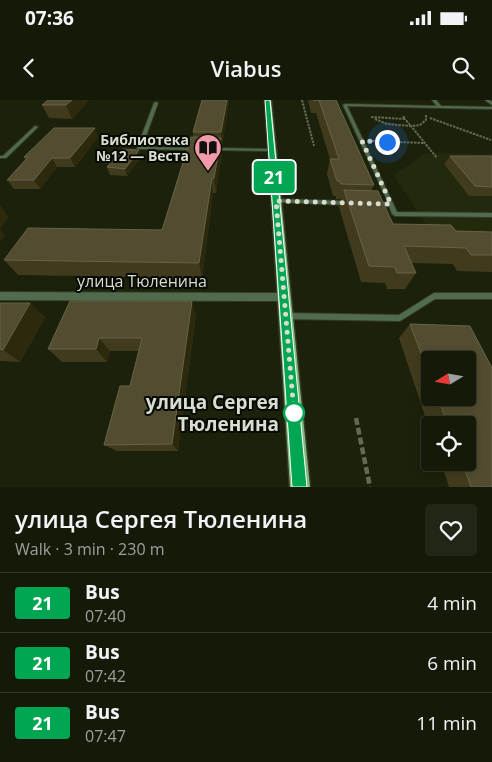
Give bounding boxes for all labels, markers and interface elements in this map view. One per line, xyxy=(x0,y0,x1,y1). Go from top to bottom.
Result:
text: 07:36 xyxy=(25,5,74,31)
text: Viabus xyxy=(211,53,281,83)
icon: back xyxy=(15,54,43,82)
icon: search xyxy=(449,54,477,82)
place label: Библиотека №12 — Веста xyxy=(96,130,189,165)
your location xyxy=(375,130,400,155)
library icon: Библиотека №12 — Веста xyxy=(193,133,223,172)
line badge: 21 xyxy=(252,161,296,193)
text: 21 xyxy=(264,165,284,189)
street label: улица Тюленина xyxy=(77,270,207,292)
north arrow xyxy=(421,351,476,406)
map controls xyxy=(421,351,476,471)
place label: улица Сергея Тюленина xyxy=(146,389,279,437)
marker: улица Сергея Тюленина xyxy=(283,402,305,424)
button: locate xyxy=(421,416,476,471)
text: улица Сергея Тюленина xyxy=(15,502,307,535)
button: heart xyxy=(425,504,477,556)
text: Walk · 3 min · 230 m xyxy=(15,538,165,560)
text: Bus xyxy=(85,579,120,605)
text: 4 min xyxy=(427,590,477,616)
text: 21 xyxy=(32,591,53,615)
text: 07:40 xyxy=(85,605,126,627)
text: Bus xyxy=(85,639,120,665)
text: 6 min xyxy=(427,650,477,676)
text: 21 xyxy=(32,651,53,675)
text: 07:42 xyxy=(85,665,126,687)
text: Bus xyxy=(85,699,120,725)
text: 11 min xyxy=(416,710,477,736)
text: 21 xyxy=(32,711,53,735)
text: 07:47 xyxy=(85,725,126,747)

